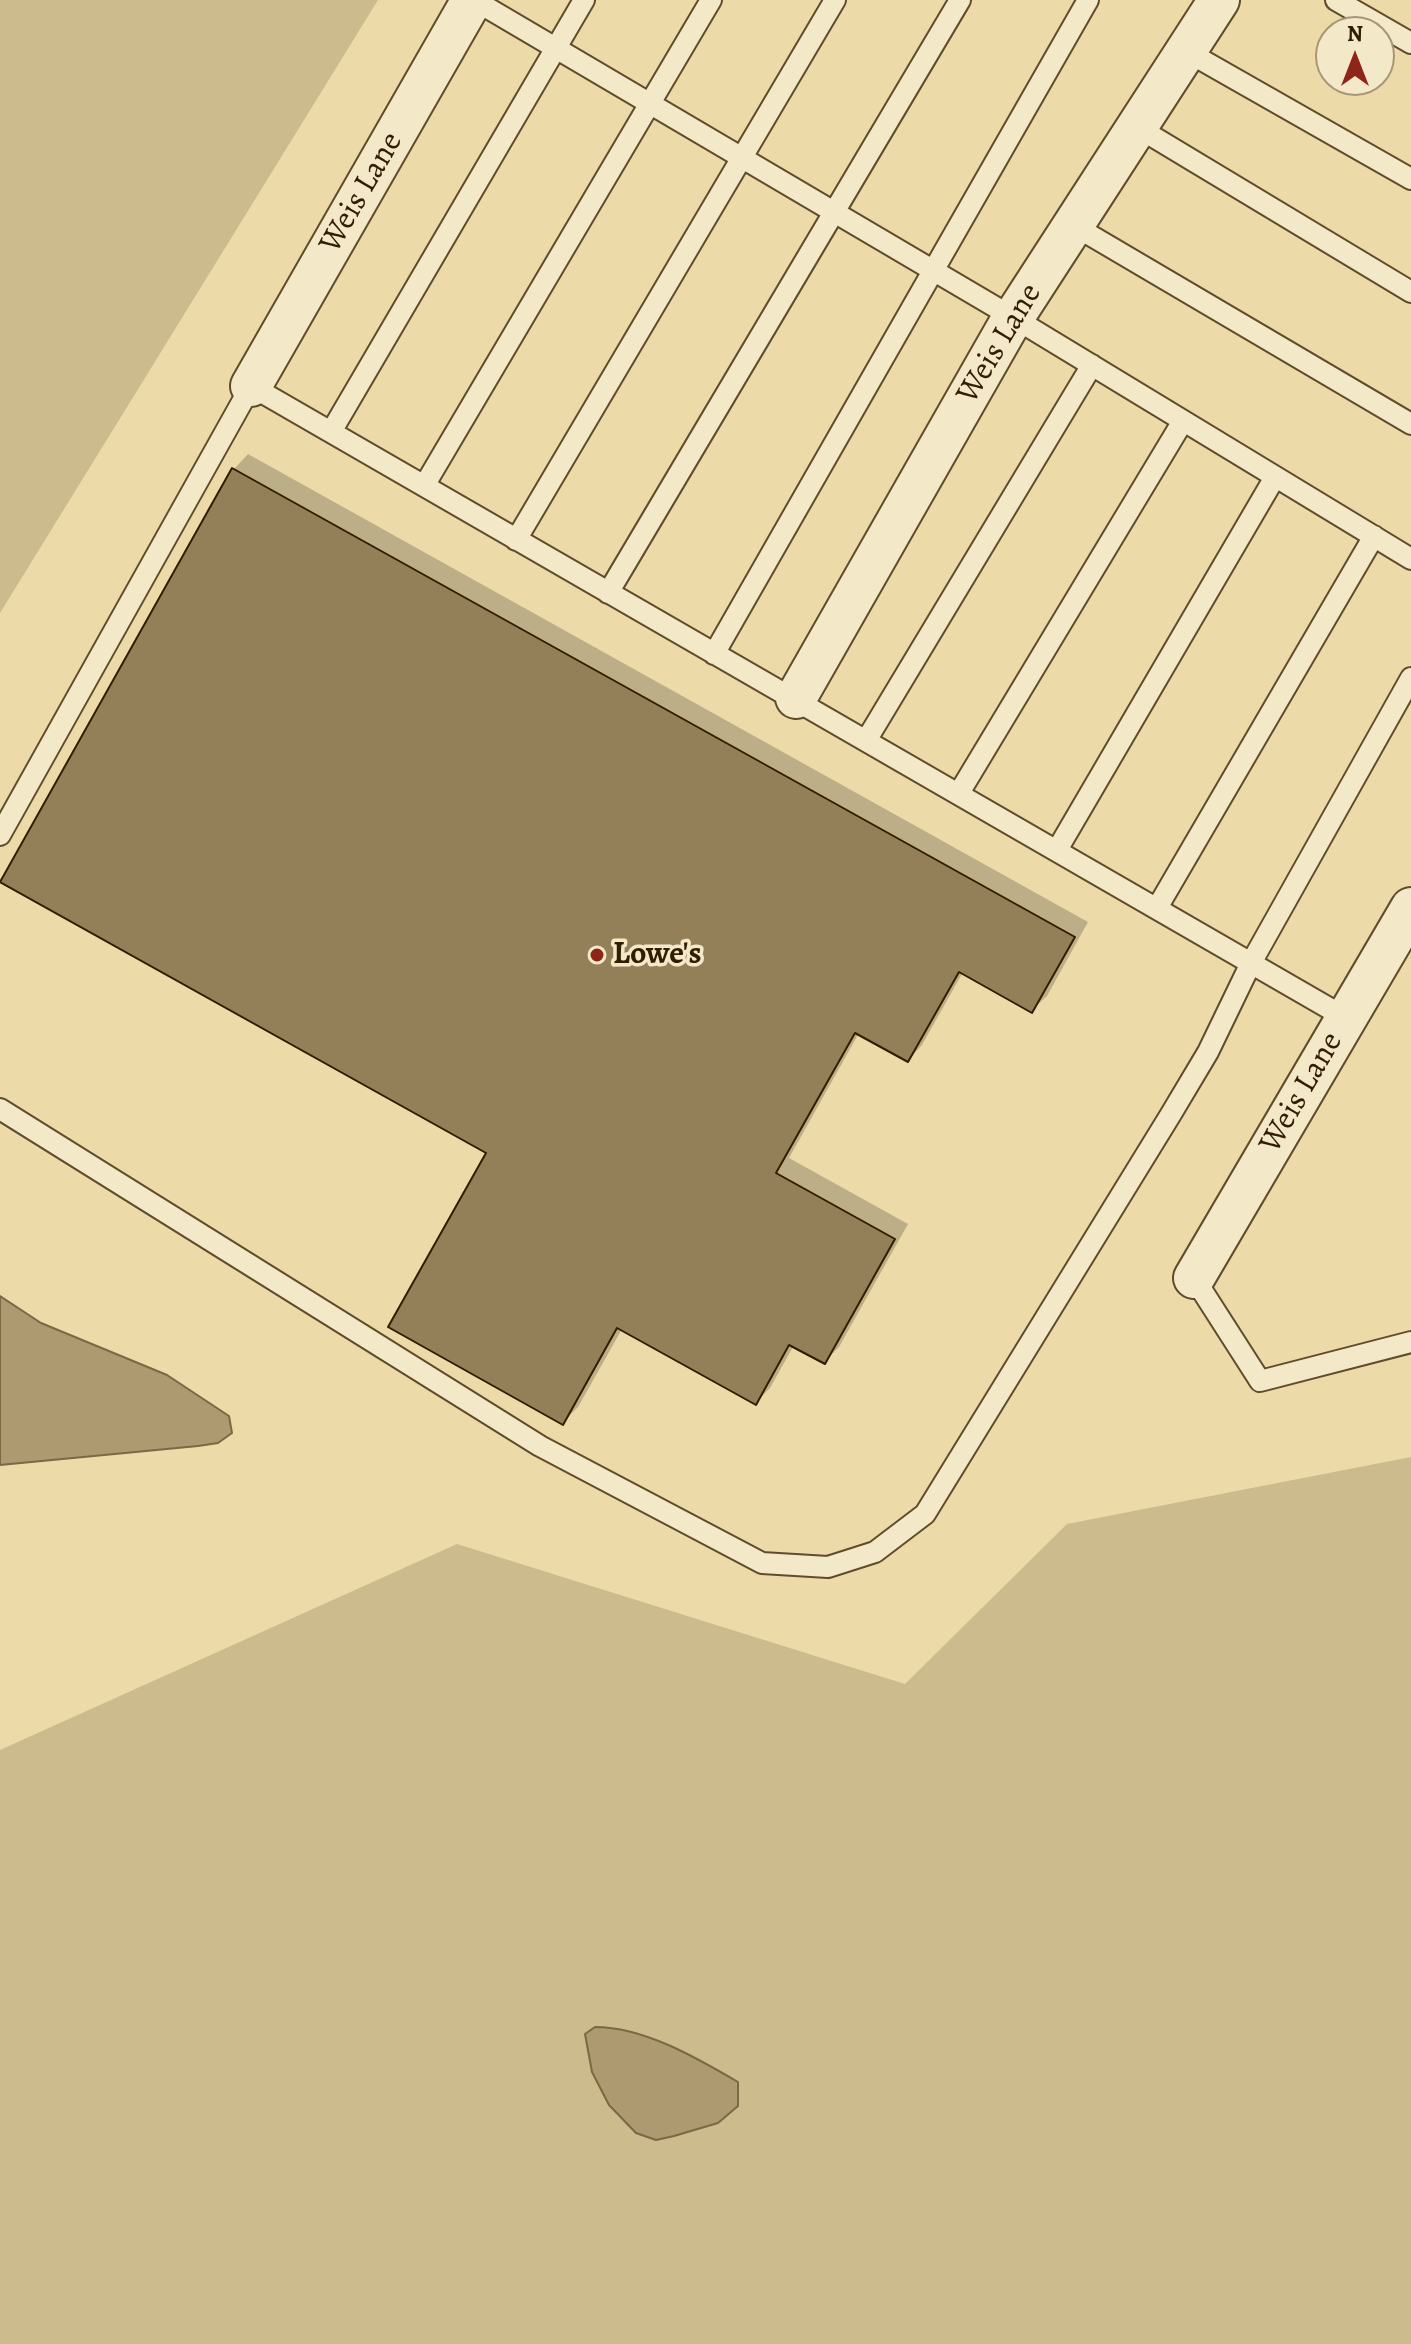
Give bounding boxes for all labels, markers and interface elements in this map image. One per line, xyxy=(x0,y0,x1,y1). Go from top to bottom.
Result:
north arrow xyxy=(1315,16,1395,96)
text: N xyxy=(1347,19,1363,49)
street label: Weis Lane xyxy=(312,126,412,260)
street label: Weis Lane xyxy=(949,277,1051,411)
place label: Lowe's xyxy=(613,936,702,974)
marker: Lowe's xyxy=(588,946,606,964)
street label: Weis Lane xyxy=(1252,1026,1352,1160)

